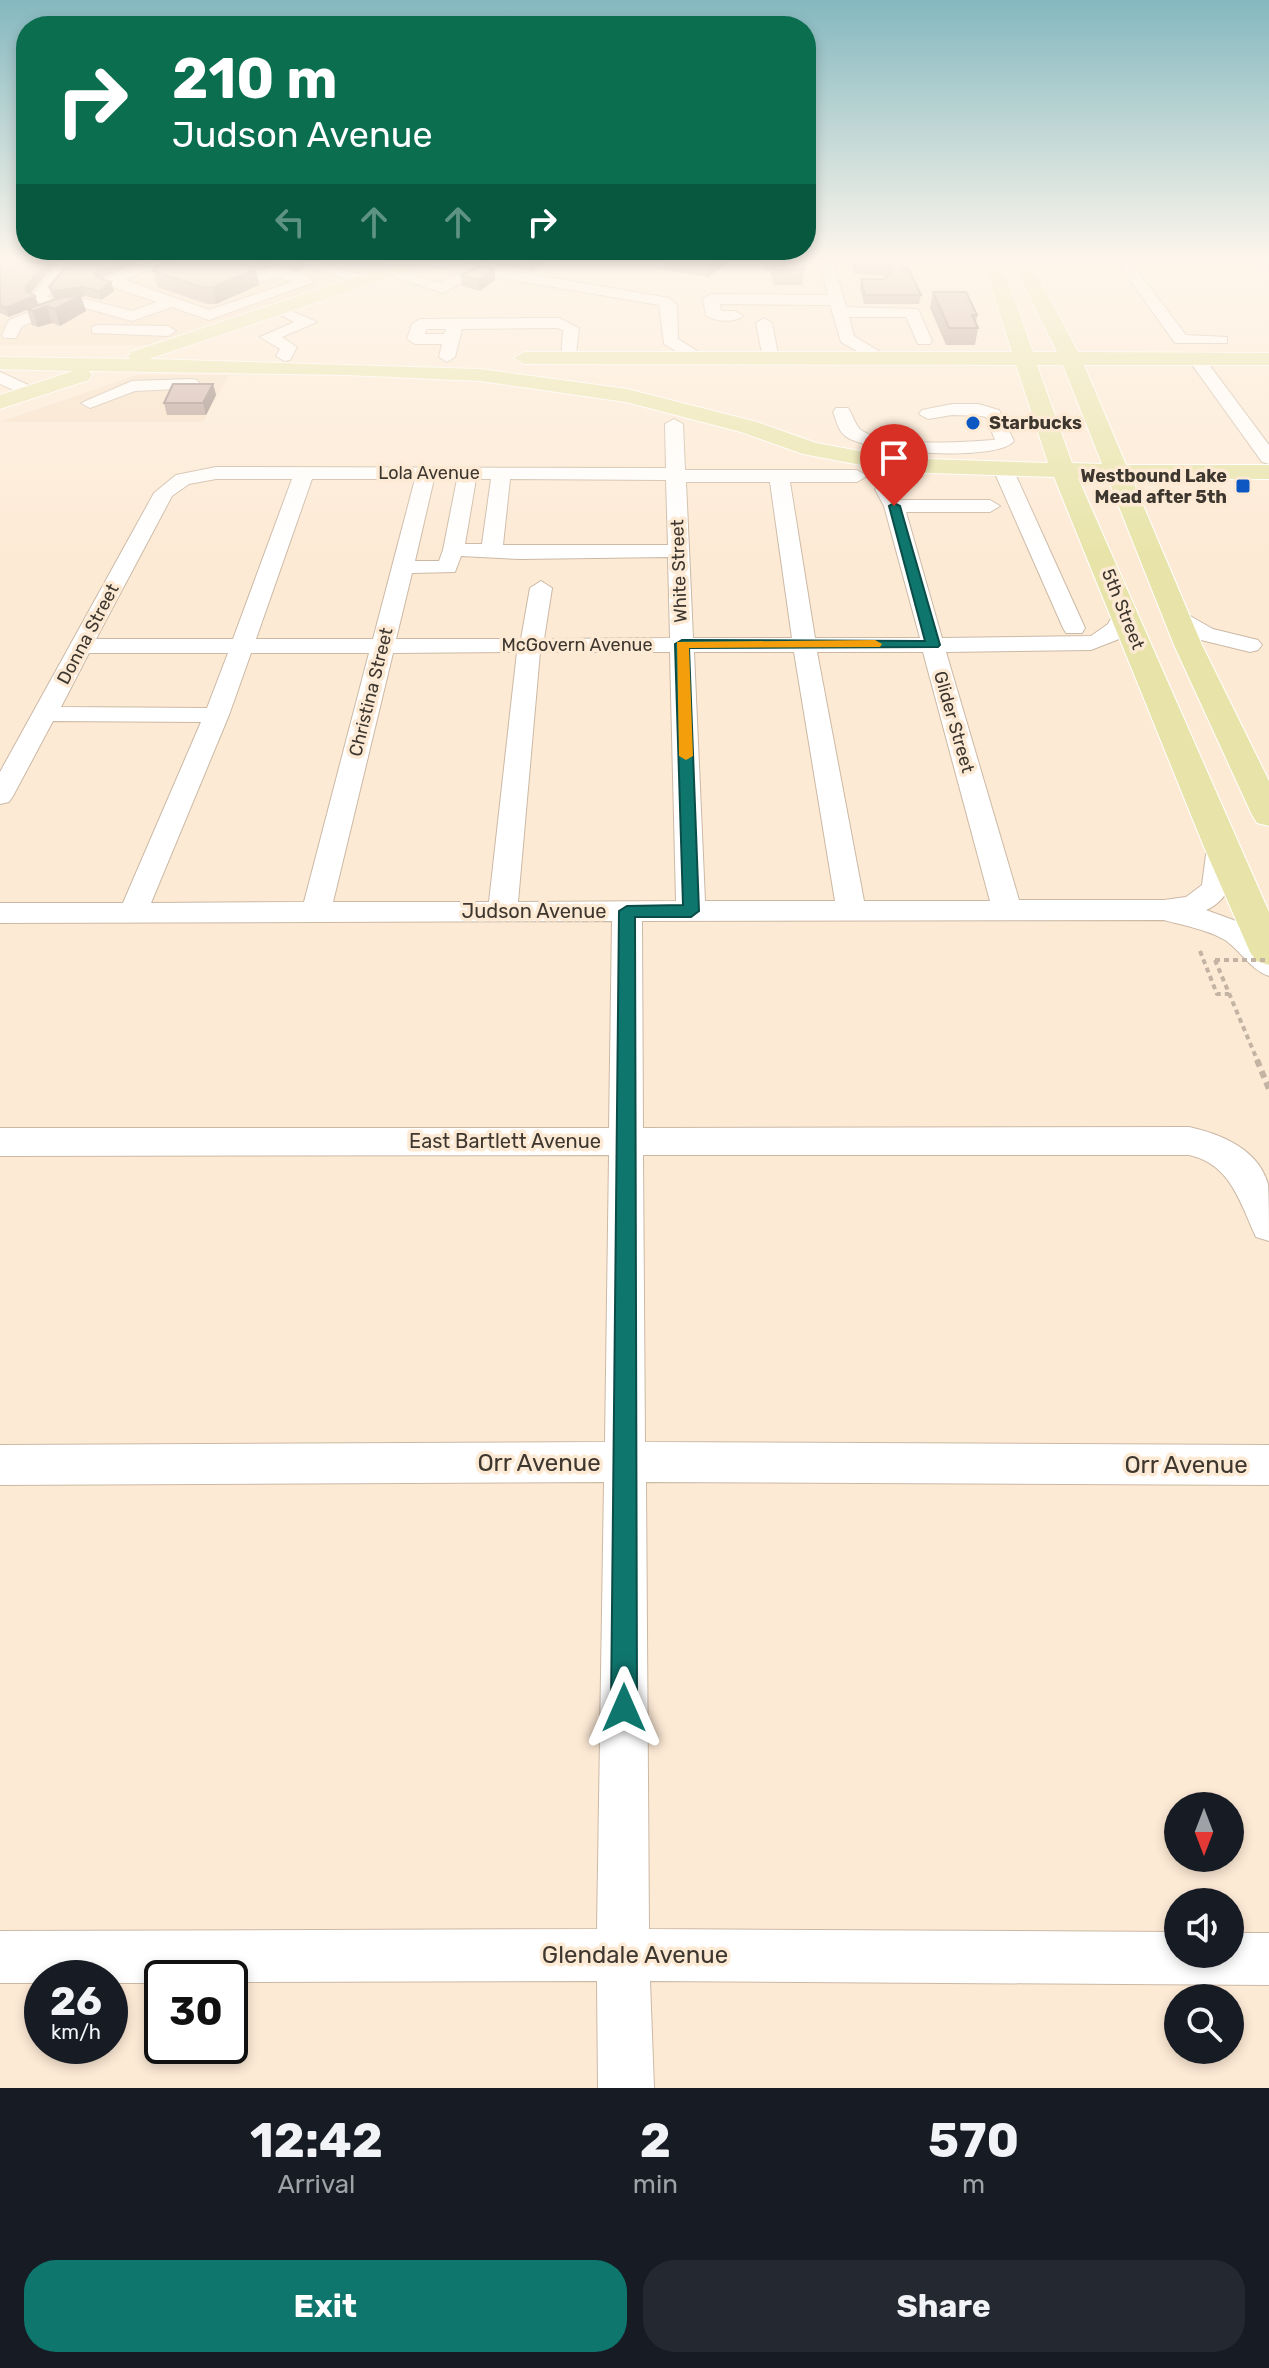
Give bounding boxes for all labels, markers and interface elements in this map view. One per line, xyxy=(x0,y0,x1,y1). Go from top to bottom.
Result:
text: 210 m xyxy=(172,46,338,112)
icon: right xyxy=(40,48,144,152)
text: Judson Avenue xyxy=(172,113,433,156)
icon: left xyxy=(268,200,312,244)
icon: ahead xyxy=(352,200,396,244)
icon: ahead xyxy=(436,200,480,244)
icon: right xyxy=(520,200,564,244)
place label: Starbucks xyxy=(989,412,1082,434)
marker: Starbucks xyxy=(964,414,982,432)
pin xyxy=(860,424,928,506)
icon: arrive xyxy=(872,436,916,480)
street label: Lola Avenue xyxy=(378,462,480,484)
place label: Westbound Lake Mead after 5th xyxy=(1081,465,1227,508)
marker: Westbound Lake Mead after 5th xyxy=(1234,477,1252,495)
street label: White Street xyxy=(666,519,692,623)
street label: 5th Street xyxy=(1097,565,1149,653)
street label: Donna Street xyxy=(52,580,124,688)
street label: Christina Street xyxy=(344,625,398,759)
street label: McGovern Avenue xyxy=(502,634,652,656)
street label: Glider Street xyxy=(929,669,979,775)
street label: Judson Avenue xyxy=(462,899,606,923)
street label: East Bartlett Avenue xyxy=(409,1129,601,1153)
street label: Orr Avenue xyxy=(477,1449,601,1477)
street label: Orr Avenue xyxy=(1124,1451,1248,1479)
position arrow xyxy=(582,1666,666,1750)
north arrow xyxy=(1164,1792,1244,1872)
map controls xyxy=(1164,1792,1244,2064)
button: sound xyxy=(1164,1888,1244,1968)
street label: Glendale Avenue xyxy=(542,1941,728,1969)
speed limit sign: 30 xyxy=(144,1960,248,2064)
text: 26 xyxy=(50,1978,102,2025)
button: search xyxy=(1164,1984,1244,2064)
text: km/h xyxy=(51,2020,101,2044)
text: 12:42 xyxy=(250,2112,383,2169)
text: 2 xyxy=(640,2112,671,2169)
text: 570 xyxy=(928,2112,1019,2169)
text: Arrival xyxy=(277,2169,355,2200)
text: min xyxy=(633,2169,678,2200)
text: m xyxy=(962,2169,985,2200)
button: Exit xyxy=(24,2260,627,2352)
button: Share xyxy=(643,2260,1245,2352)

